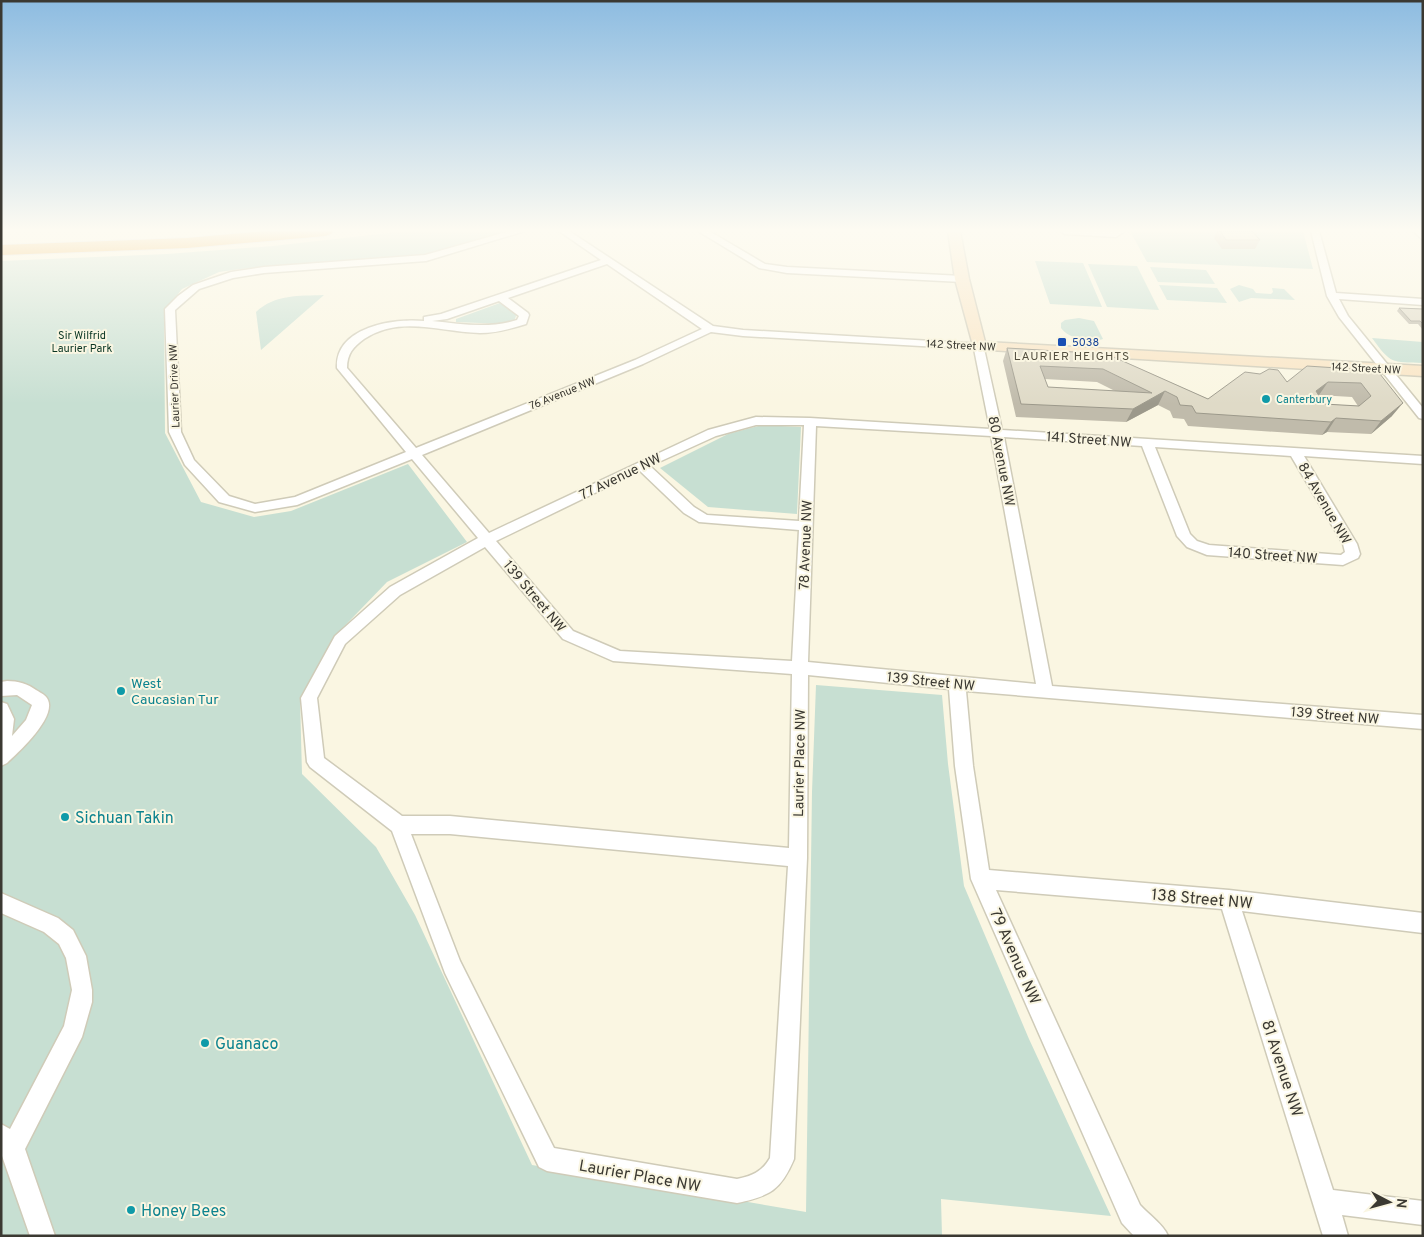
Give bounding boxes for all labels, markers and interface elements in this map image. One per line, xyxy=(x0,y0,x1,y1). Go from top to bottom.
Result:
park label: Sir Wilfrid Laurier Park xyxy=(52,329,113,356)
marker: 5038 xyxy=(1056,336,1068,348)
place label: 5038 xyxy=(1072,336,1099,350)
street label: 142 Street NW xyxy=(926,337,996,355)
street label: Laurier Drive NW xyxy=(167,344,183,428)
district label: LAURIER HEIGHTS xyxy=(1014,349,1130,365)
street label: 142 Street NW xyxy=(1331,360,1401,378)
street label: 76 Avenue NW xyxy=(527,374,598,414)
marker: Canterbury xyxy=(1260,393,1272,405)
place label: Canterbury xyxy=(1276,393,1332,407)
street label: 80 Avenue NW xyxy=(983,415,1018,508)
street label: 141 Street NW xyxy=(1046,429,1132,452)
street label: 77 Avenue NW xyxy=(577,450,665,504)
street label: 84 Avenue NW xyxy=(1293,460,1354,548)
street label: 78 Avenue NW xyxy=(796,500,817,590)
street label: 140 Street NW xyxy=(1228,545,1318,568)
street label: 139 Street NW xyxy=(499,558,569,636)
street label: 139 Street NW xyxy=(886,669,976,696)
place label: West Caucasian Tur xyxy=(131,676,219,709)
marker: West Caucasian Tur xyxy=(115,685,127,697)
street label: 139 Street NW xyxy=(1290,704,1380,729)
street label: Laurier Place NW xyxy=(791,709,810,817)
place label: Sichuan Takin xyxy=(75,809,174,829)
marker: Sichuan Takin xyxy=(59,811,71,823)
street label: 138 Street NW xyxy=(1150,886,1253,914)
street label: 79 Avenue NW xyxy=(984,906,1044,1008)
street label: 81 Avenue NW xyxy=(1256,1018,1306,1120)
place label: Guanaco xyxy=(215,1035,279,1055)
marker: Guanaco xyxy=(199,1037,211,1049)
street label: Laurier Place NW xyxy=(577,1156,702,1198)
north arrow xyxy=(1364,1177,1414,1227)
text: N xyxy=(1391,1197,1409,1209)
place label: Honey Bees xyxy=(141,1202,226,1222)
marker: Honey Bees xyxy=(125,1204,137,1216)

